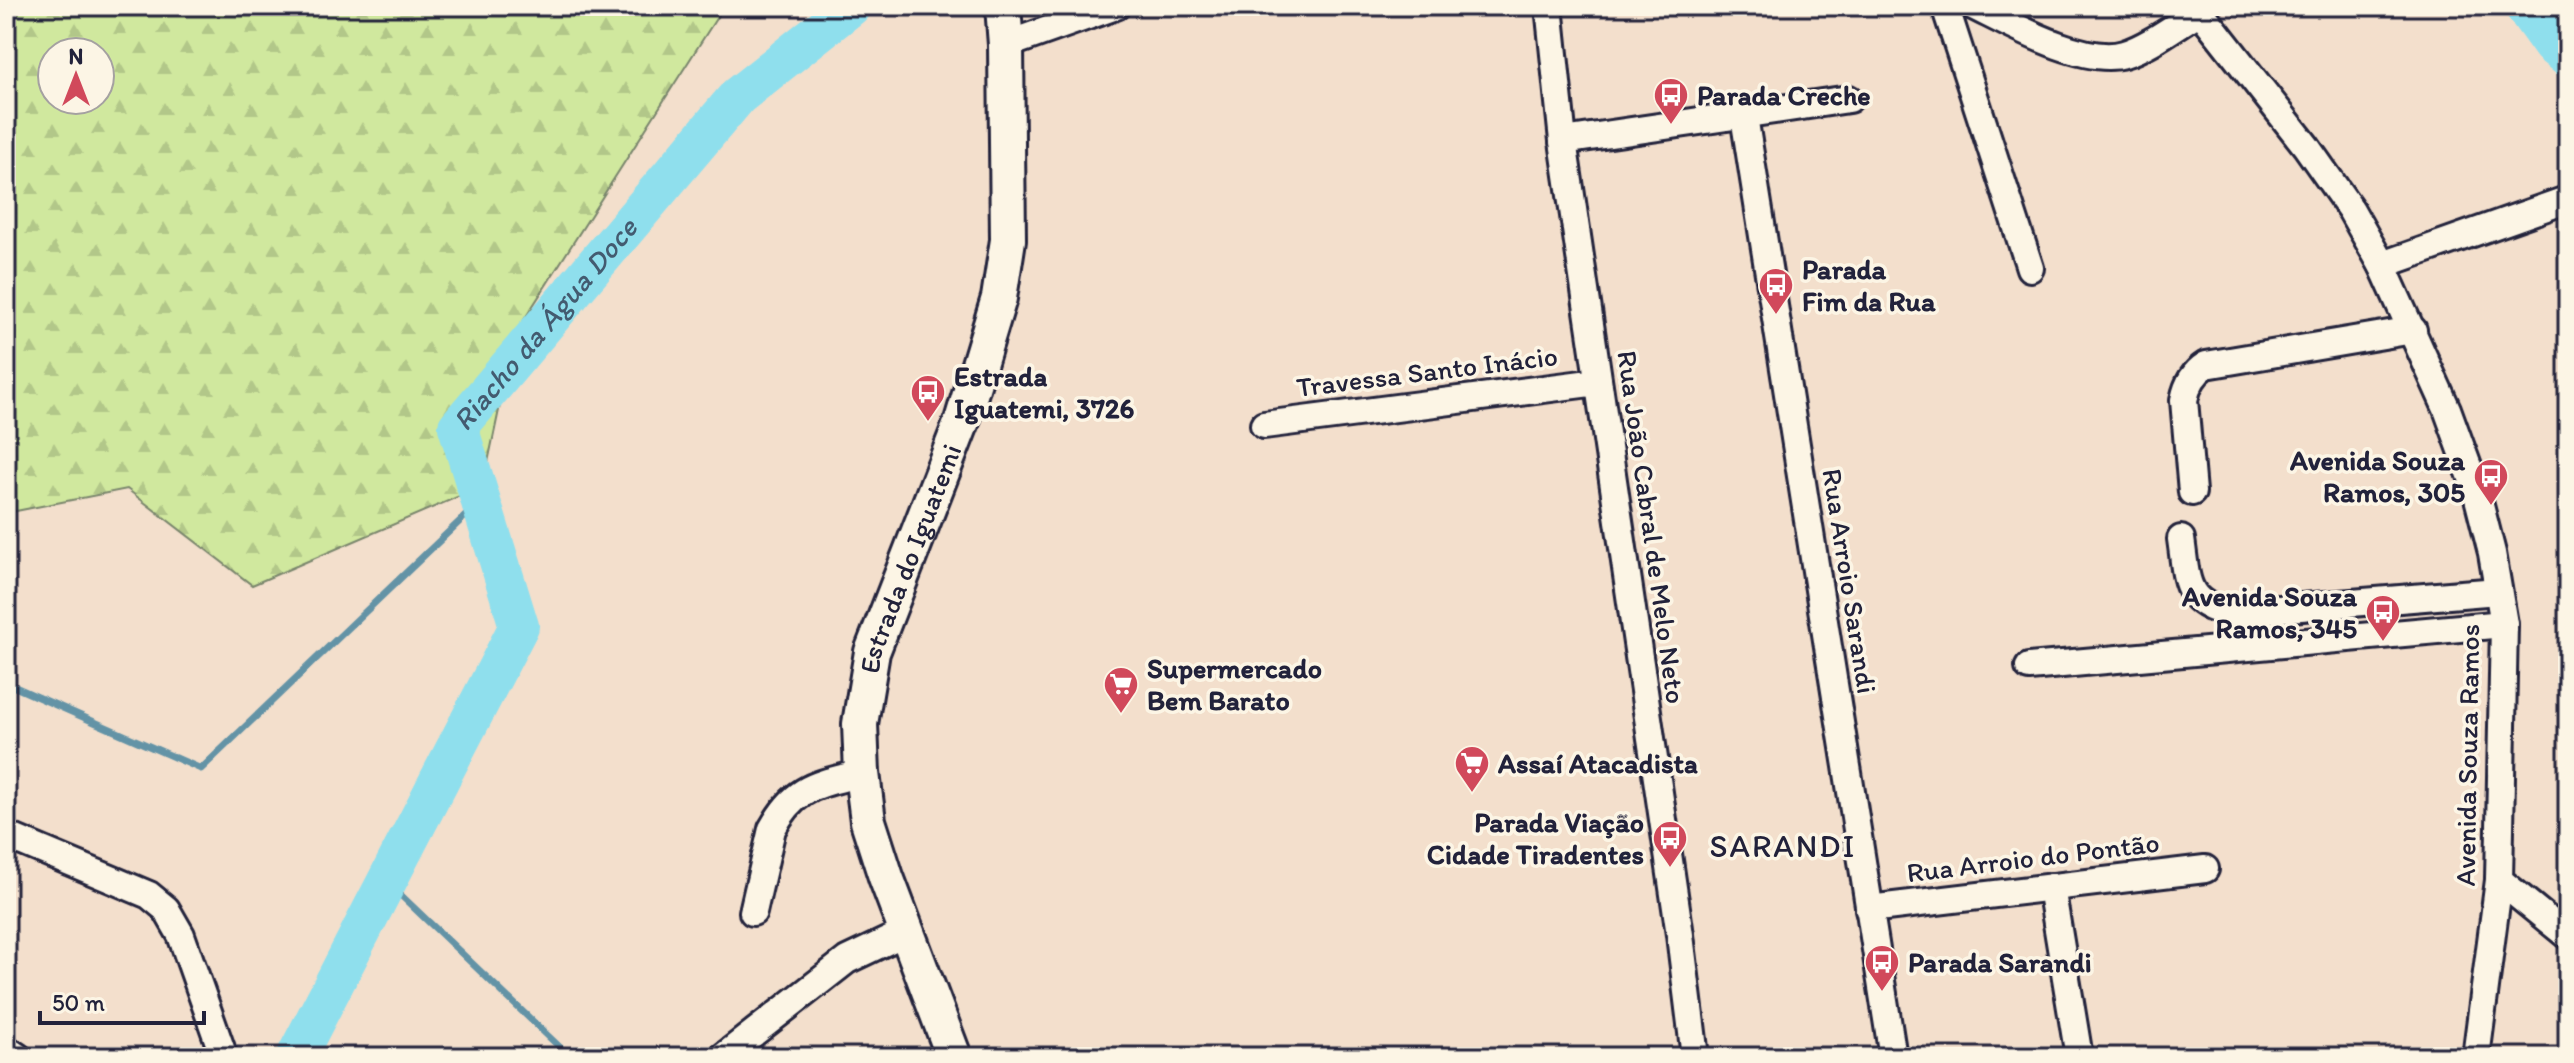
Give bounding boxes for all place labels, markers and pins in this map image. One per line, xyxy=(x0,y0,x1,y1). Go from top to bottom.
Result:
bus stop icon: Parada Creche xyxy=(1652,76,1690,126)
place label: Parada Creche xyxy=(1697,78,1871,112)
place label: Parada Fim da Rua xyxy=(1802,252,1936,318)
bus stop icon: Parada Fim da Rua xyxy=(1757,266,1795,316)
place label: Estrada Iguatemi, 3726 xyxy=(954,359,1135,425)
bus stop icon: Estrada Iguatemi, 3726 xyxy=(909,373,947,423)
place label: Avenida Souza Ramos, 305 xyxy=(2289,443,2465,509)
bus stop icon: Avenida Souza Ramos, 305 xyxy=(2472,457,2510,507)
place label: Avenida Souza Ramos, 345 xyxy=(2181,579,2357,645)
bus stop icon: Avenida Souza Ramos, 345 xyxy=(2364,593,2402,643)
place label: Supermercado Bem Barato xyxy=(1147,651,1322,717)
supermarket icon: Supermercado Bem Barato xyxy=(1102,665,1140,715)
supermarket icon: Assaí Atacadista xyxy=(1453,744,1491,794)
place label: Assaí Atacadista xyxy=(1497,746,1698,780)
place label: Parada Viação Cidade Tiradentes xyxy=(1427,805,1644,871)
bus stop icon: Parada Viação Cidade Tiradentes xyxy=(1651,819,1689,869)
bus stop icon: Parada Sarandi xyxy=(1863,943,1901,993)
place label: Parada Sarandi xyxy=(1908,945,2092,979)

